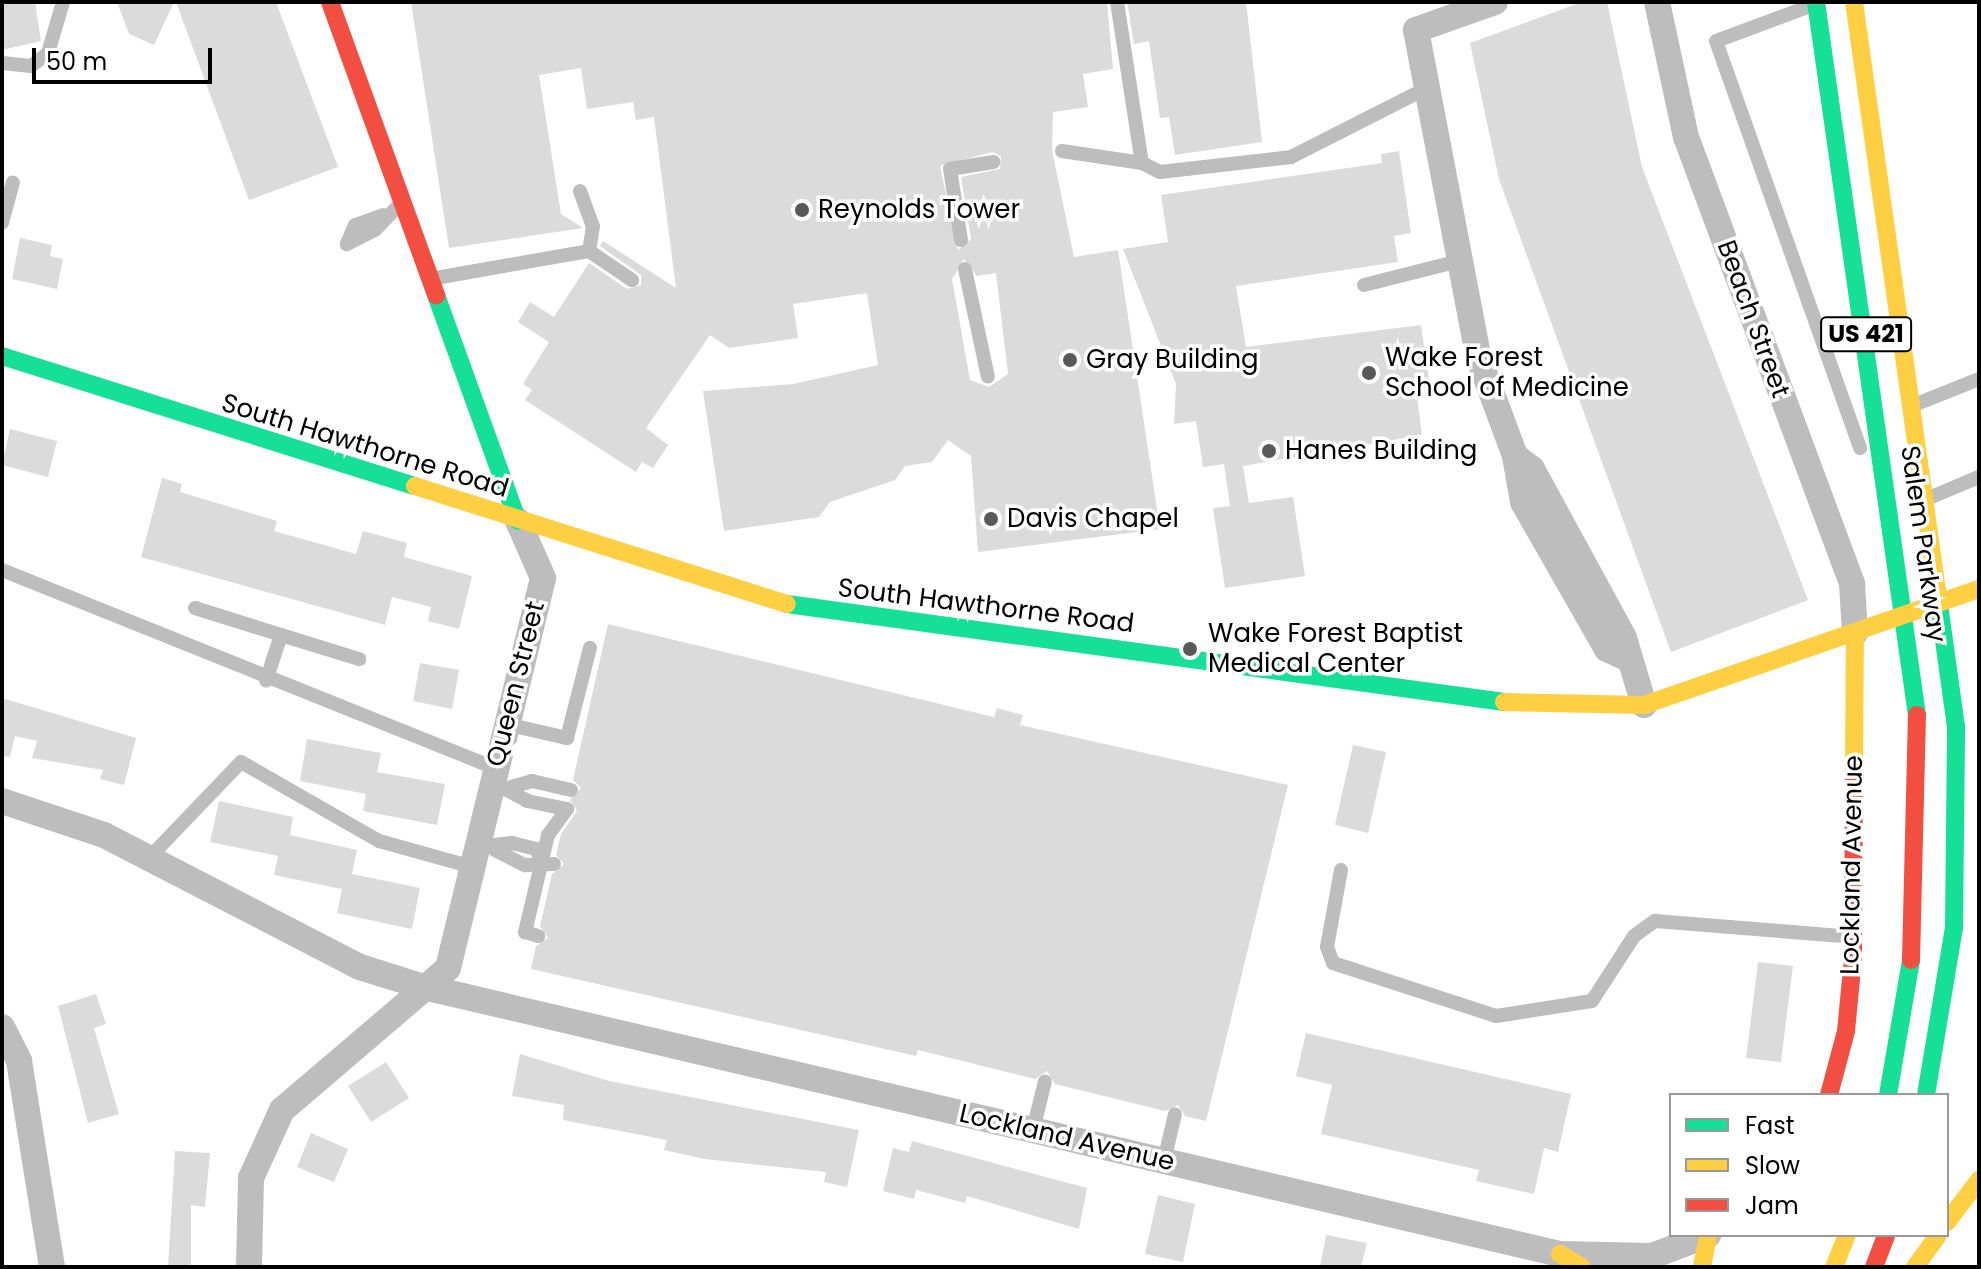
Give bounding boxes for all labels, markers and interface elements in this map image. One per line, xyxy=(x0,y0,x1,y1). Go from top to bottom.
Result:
scale bar xyxy=(36,32,216,82)
text: 50 m xyxy=(46,45,107,78)
place label: Reynolds Tower xyxy=(818,194,1020,226)
marker: Reynolds Tower xyxy=(793,201,811,219)
street label: Beach Street xyxy=(1710,236,1796,402)
road number: US 421 xyxy=(1820,314,1912,354)
place label: Wake Forest School of Medicine xyxy=(1385,342,1629,404)
place label: Gray Building xyxy=(1086,344,1259,376)
marker: Gray Building xyxy=(1061,351,1079,369)
marker: Wake Forest School of Medicine xyxy=(1360,364,1378,382)
street label: South Hawthorne Road xyxy=(218,387,512,505)
place label: Hanes Building xyxy=(1285,435,1477,467)
marker: Hanes Building xyxy=(1260,442,1278,460)
street label: Salem Parkway xyxy=(1894,444,1952,644)
place label: Davis Chapel xyxy=(1007,503,1179,535)
marker: Davis Chapel xyxy=(982,510,1000,528)
street label: South Hawthorne Road xyxy=(836,572,1136,640)
street label: Queen Street xyxy=(480,598,552,770)
place label: Wake Forest Baptist Medical Center xyxy=(1208,618,1463,680)
marker: Wake Forest Baptist Medical Center xyxy=(1179,638,1201,660)
street label: Lockland Avenue xyxy=(1834,755,1870,975)
legend xyxy=(1669,1093,1949,1237)
street label: Lockland Avenue xyxy=(956,1098,1178,1178)
text: Fast xyxy=(1745,1109,1795,1142)
text: Slow xyxy=(1745,1149,1800,1182)
text: Jam xyxy=(1745,1189,1799,1222)

